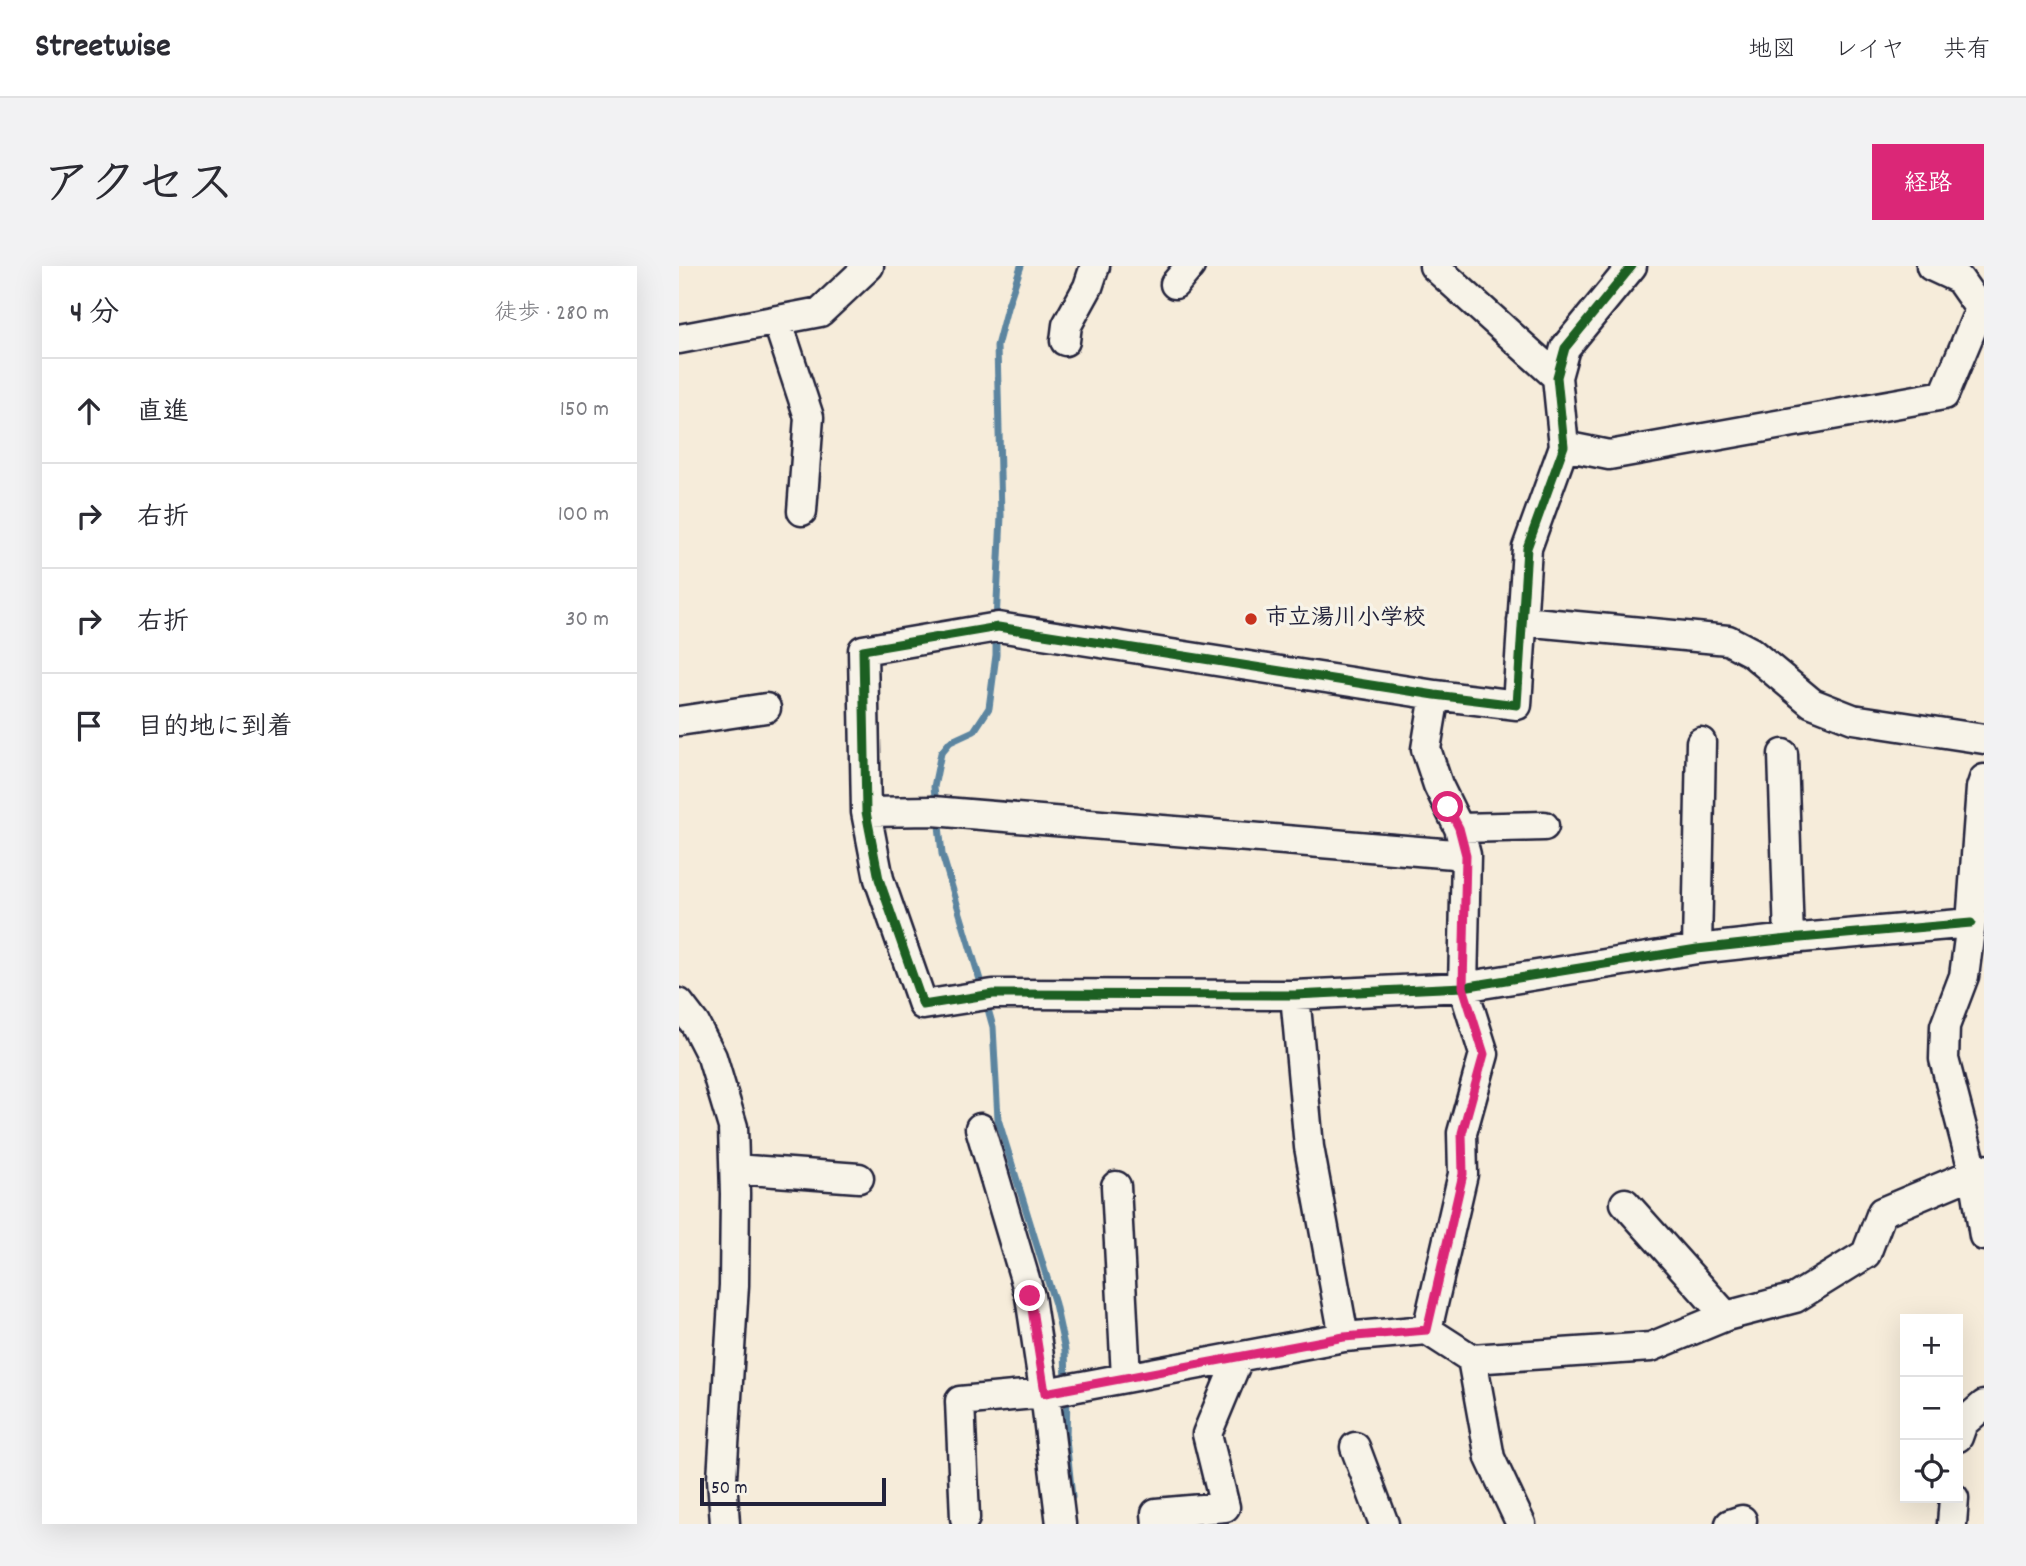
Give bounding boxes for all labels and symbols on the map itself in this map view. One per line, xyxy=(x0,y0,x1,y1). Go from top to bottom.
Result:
place label: 市立湯川小学校 xyxy=(1265,603,1426,636)
marker: 市立湯川小学校 xyxy=(1243,611,1259,627)
route start xyxy=(1432,791,1463,822)
route end xyxy=(1014,1280,1045,1311)
scale bar xyxy=(700,1475,885,1507)

